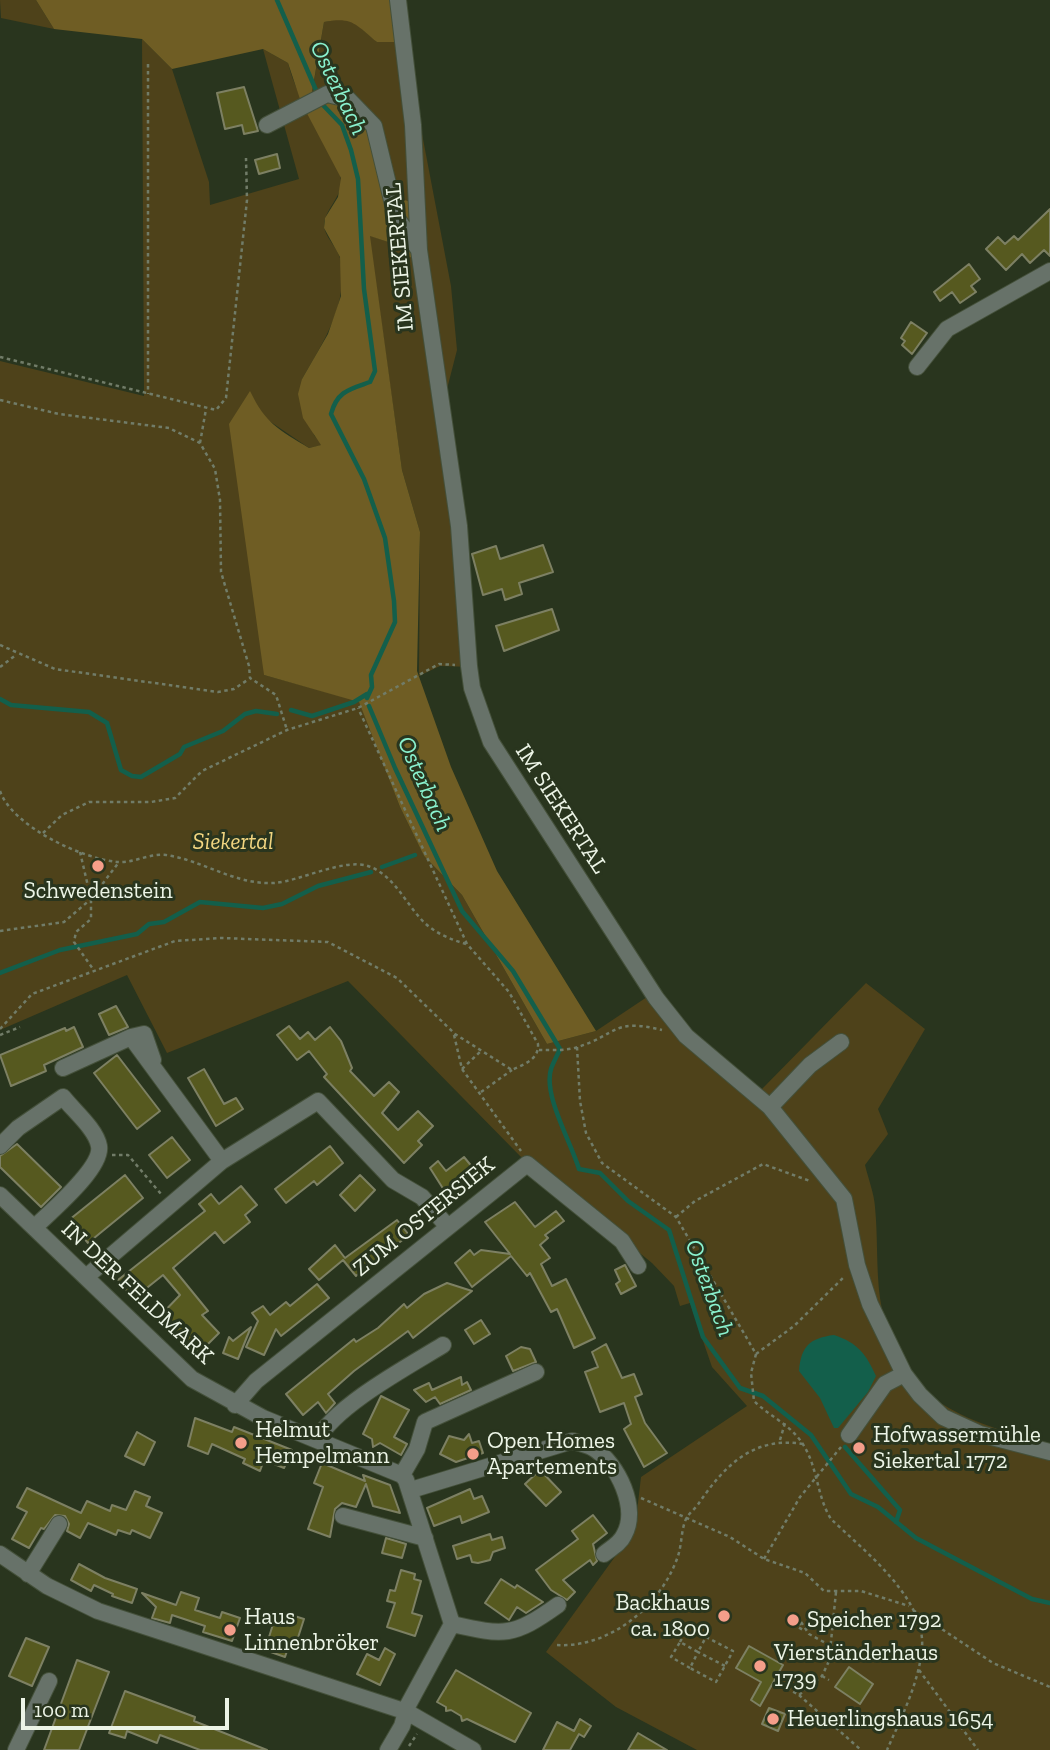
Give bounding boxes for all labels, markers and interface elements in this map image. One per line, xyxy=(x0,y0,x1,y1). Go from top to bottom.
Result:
water label: Osterbach xyxy=(303,36,373,140)
street label: IM SIEKERTAL xyxy=(380,182,420,332)
water label: Osterbach xyxy=(390,732,458,836)
street label: IM SIEKERTAL xyxy=(509,739,613,879)
park label: Siekertal xyxy=(193,828,273,856)
marker: Schwedenstein xyxy=(90,858,106,874)
place label: Schwedenstein xyxy=(23,877,173,905)
street label: ZUM OSTERSIEK xyxy=(348,1151,500,1283)
street label: IN DER FELDMARK xyxy=(55,1216,219,1370)
water label: Osterbach xyxy=(678,1236,740,1340)
place label: Helmut Hempelmann xyxy=(255,1416,389,1470)
place label: Hofwassermühle Siekertal 1772 xyxy=(873,1421,1041,1475)
place label: Open Homes Apartements xyxy=(487,1427,617,1481)
marker: Helmut Hempelmann xyxy=(233,1435,249,1451)
marker: Hofwassermühle Siekertal 1772 xyxy=(851,1440,867,1456)
marker: Open Homes Apartements xyxy=(465,1446,481,1462)
place label: Backhaus ca. 1800 xyxy=(615,1589,710,1643)
place label: Haus Linnenbröker xyxy=(244,1603,379,1657)
place label: Speicher 1792 xyxy=(807,1606,942,1634)
marker: Backhaus ca. 1800 xyxy=(716,1608,732,1624)
marker: Speicher 1792 xyxy=(785,1612,801,1628)
marker: Haus Linnenbröker xyxy=(222,1622,238,1638)
place label: Vierständerhaus 1739 xyxy=(774,1639,938,1693)
marker: Vierständerhaus 1739 xyxy=(752,1658,768,1674)
scale bar xyxy=(24,1684,233,1728)
text: 100 m xyxy=(34,1697,89,1722)
place label: Heuerlingshaus 1654 xyxy=(787,1705,994,1733)
marker: Heuerlingshaus 1654 xyxy=(765,1711,781,1727)

